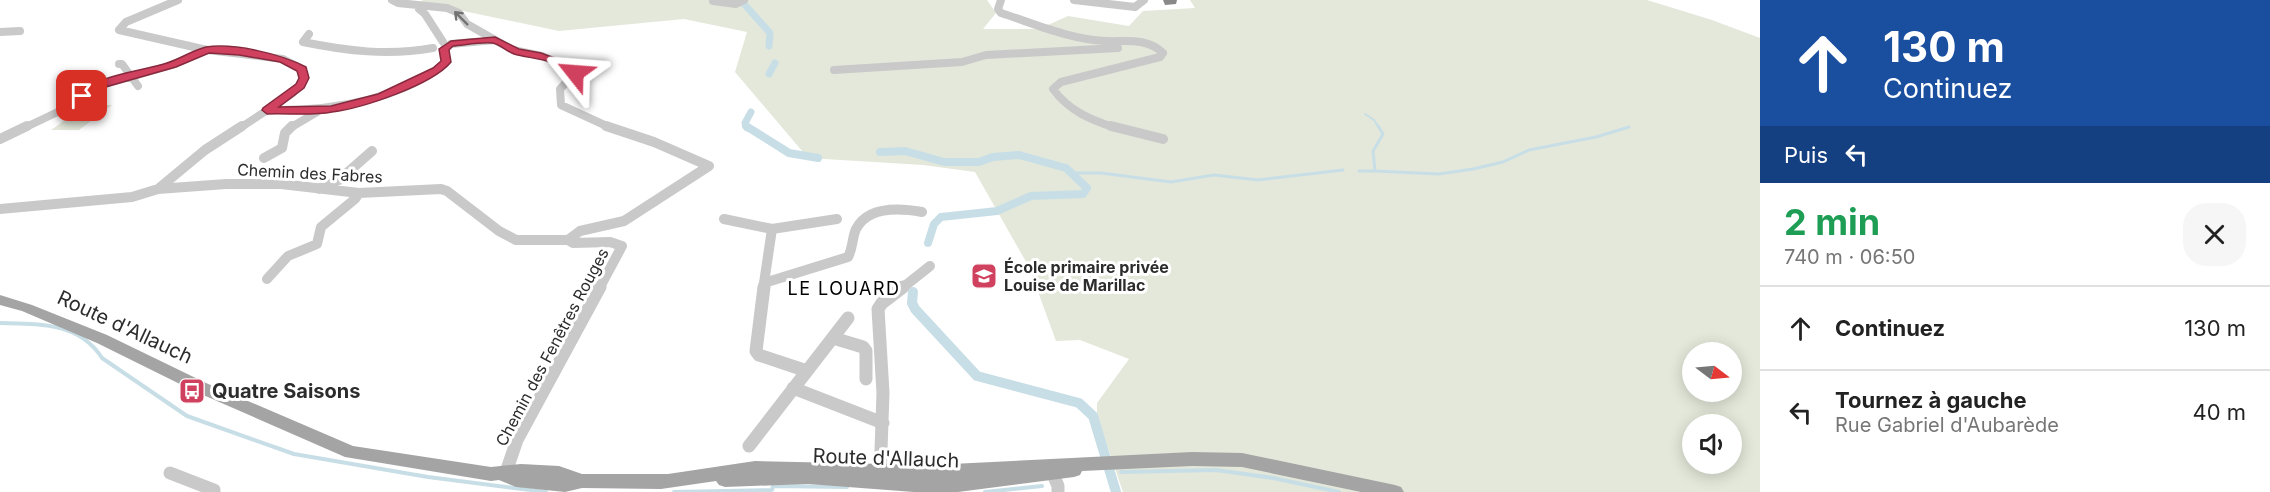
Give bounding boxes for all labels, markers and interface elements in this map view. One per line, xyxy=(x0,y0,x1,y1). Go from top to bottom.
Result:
one-way arrow xyxy=(454,11,469,25)
text: 130 m xyxy=(1883,21,2005,72)
icon: ahead xyxy=(1784,24,1862,102)
position arrow xyxy=(543,41,607,105)
pin xyxy=(56,70,107,121)
text: Continuez xyxy=(1883,72,2012,105)
icon: arrive xyxy=(65,79,98,112)
icon: left xyxy=(1840,138,1873,171)
text: Puis xyxy=(1784,142,1828,168)
street label: Chemin des Fabres xyxy=(237,159,383,187)
text: 2 min xyxy=(1784,200,1880,244)
button: close xyxy=(2183,203,2246,266)
street label: Chemin des Fenêtres Rouges xyxy=(491,245,613,449)
text: 740 m · 06:50 xyxy=(1784,245,1915,269)
place label: École primaire privée Louise de Marillac xyxy=(1004,257,1169,295)
school or university icon: École primaire privée Louise de Marillac xyxy=(969,261,999,291)
district label: LE LOUARD xyxy=(787,278,901,299)
street label: Route d'Allauch xyxy=(54,285,196,369)
icon: ahead xyxy=(1784,312,1817,345)
text: Continuez xyxy=(1835,315,1945,341)
text: 130 m xyxy=(2184,315,2246,341)
north arrow xyxy=(1682,342,1742,402)
map controls xyxy=(1682,342,1742,474)
bus stop icon: Quatre Saisons xyxy=(177,376,207,406)
place label: Quatre Saisons xyxy=(212,379,360,403)
text: Tournez à gauche xyxy=(1835,387,2027,413)
icon: left xyxy=(1784,396,1817,429)
text: 40 m xyxy=(2192,399,2246,425)
text: Rue Gabriel d'Aubarède xyxy=(1835,413,2059,437)
button: sound xyxy=(1682,414,1742,474)
street label: Route d'Allauch xyxy=(812,443,960,473)

